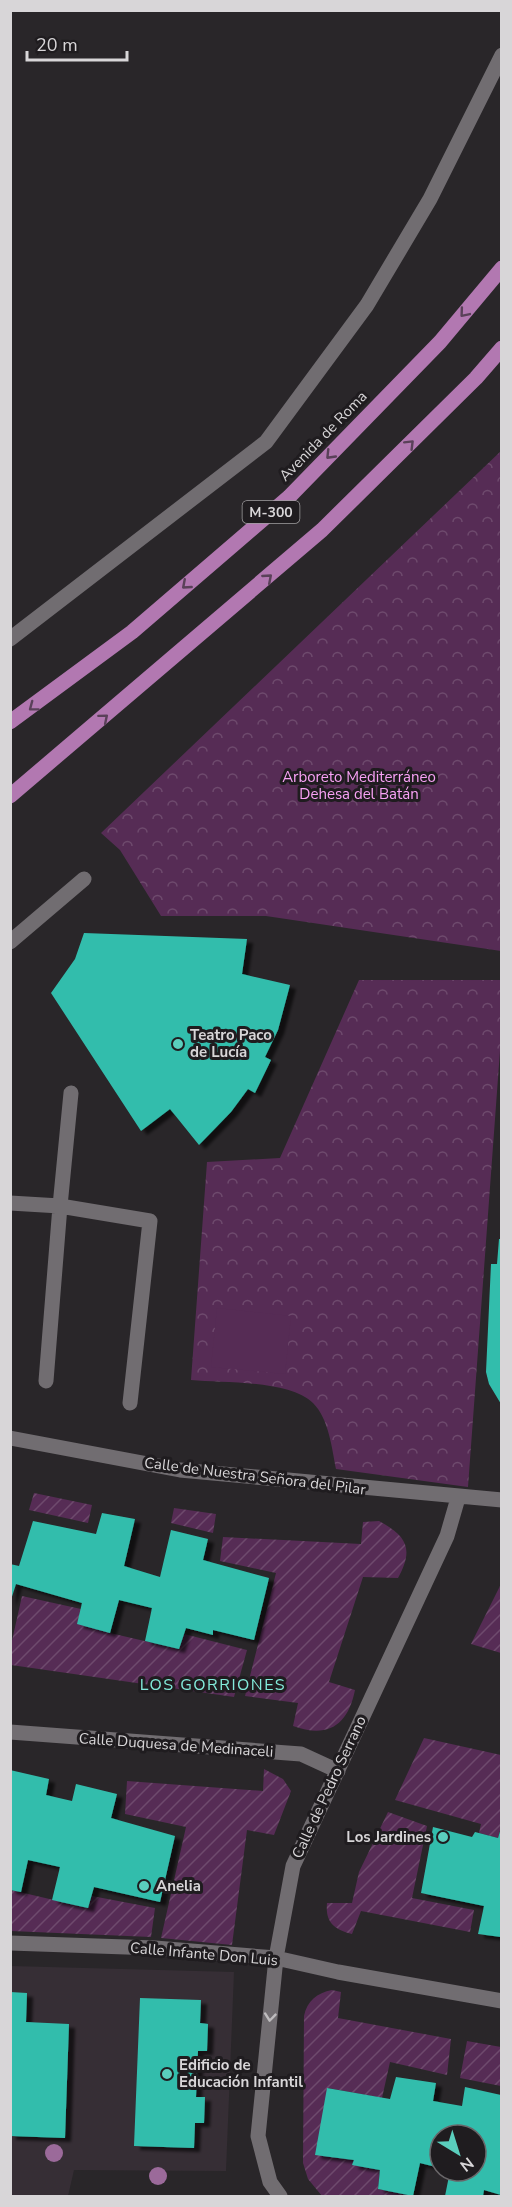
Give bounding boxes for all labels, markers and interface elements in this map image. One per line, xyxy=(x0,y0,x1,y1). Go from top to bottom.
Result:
scale bar xyxy=(27,24,128,62)
text: 20 m xyxy=(36,33,78,57)
one-way arrow xyxy=(460,306,471,317)
street label: Avenida de Roma xyxy=(275,387,371,485)
one-way arrow xyxy=(403,440,413,451)
one-way arrow xyxy=(326,448,337,458)
road number: M-300 xyxy=(242,501,300,523)
one-way arrow xyxy=(261,574,272,585)
one-way arrow xyxy=(182,578,193,589)
one-way arrow xyxy=(29,699,40,710)
one-way arrow xyxy=(97,714,108,725)
park label: Arboreto Mediterráneo Dehesa del Batán xyxy=(282,767,436,804)
place label: Teatro Paco de Lucía xyxy=(190,1025,272,1062)
marker: Teatro Paco de Lucía xyxy=(171,1037,185,1051)
street label: Calle de Nuestra Señora del Pilar xyxy=(143,1452,367,1500)
district label: LOS GORRIONES xyxy=(140,1674,286,1696)
street label: Calle de Pedro Serrano xyxy=(287,1713,371,1861)
street label: Calle Duquesa de Medinaceli xyxy=(78,1728,274,1762)
place label: Los Jardines xyxy=(346,1827,431,1847)
marker: Los Jardines xyxy=(436,1830,450,1844)
place label: Anelia xyxy=(156,1876,201,1896)
marker: Anelia xyxy=(137,1879,151,1893)
street label: Calle Infante Don Luis xyxy=(129,1938,279,1970)
one-way arrow xyxy=(264,2012,277,2021)
place label: Edificio de Educación Infantil xyxy=(179,2055,303,2092)
marker: Edificio de Educación Infantil xyxy=(160,2067,174,2081)
north arrow xyxy=(428,2123,488,2183)
text: N xyxy=(455,2152,478,2176)

